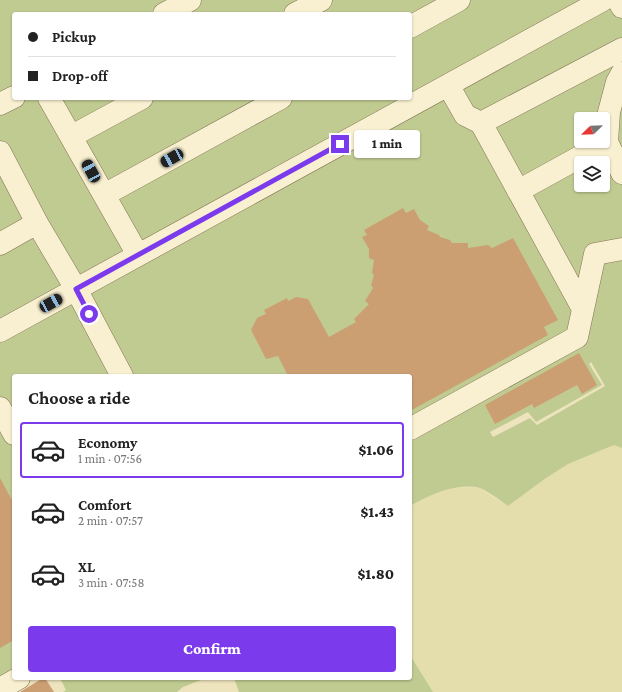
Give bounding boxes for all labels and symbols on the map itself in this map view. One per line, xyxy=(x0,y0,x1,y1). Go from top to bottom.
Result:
north arrow xyxy=(574,112,610,148)
callout: 1 min xyxy=(354,130,420,158)
route end xyxy=(331,135,349,153)
car xyxy=(159,147,185,169)
car xyxy=(80,158,102,184)
car xyxy=(38,292,64,314)
route start xyxy=(80,305,98,323)

